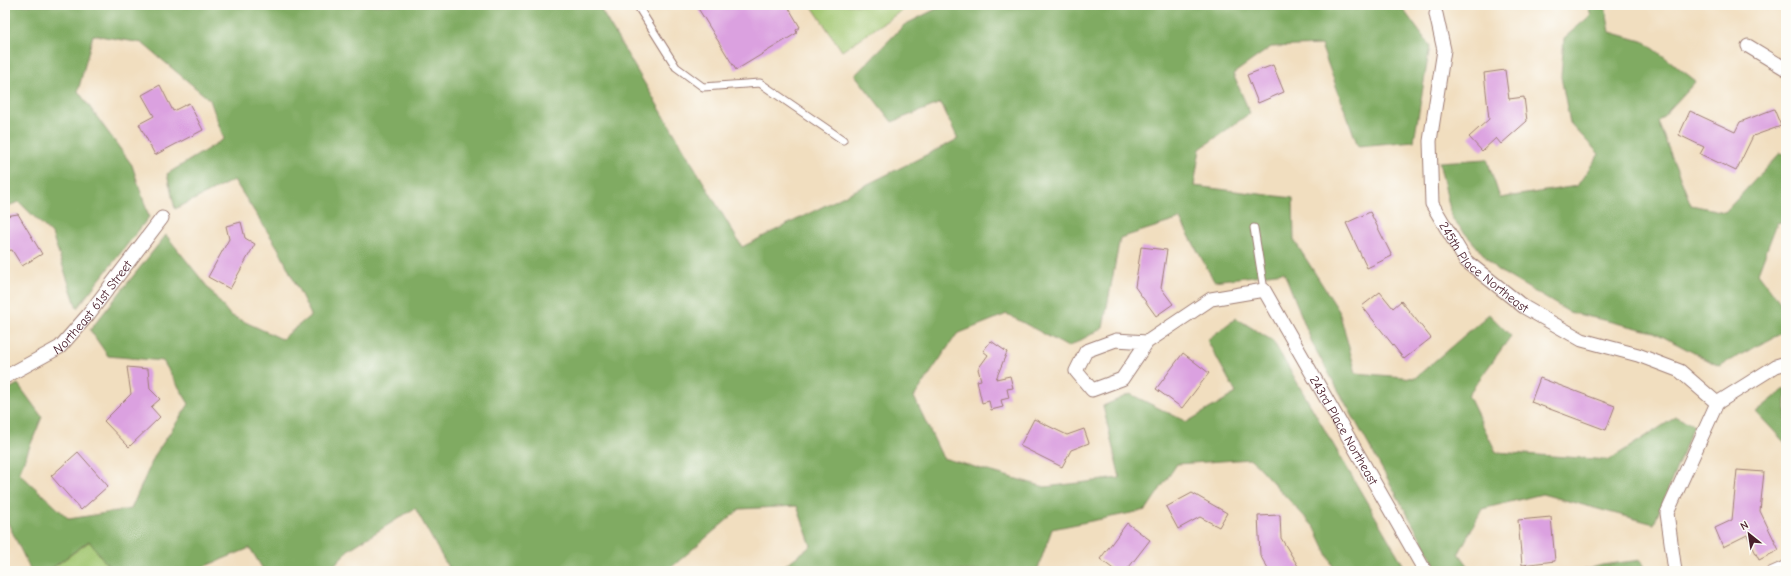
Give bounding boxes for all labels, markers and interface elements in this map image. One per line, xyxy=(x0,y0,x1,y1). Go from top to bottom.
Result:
street label: 245th Place Northeast xyxy=(1436,219,1532,317)
street label: Northeast 61st Street xyxy=(51,256,136,357)
street label: 243rd Place Northeast xyxy=(1307,373,1382,489)
north arrow xyxy=(1729,514,1769,554)
text: N xyxy=(1738,518,1751,533)

